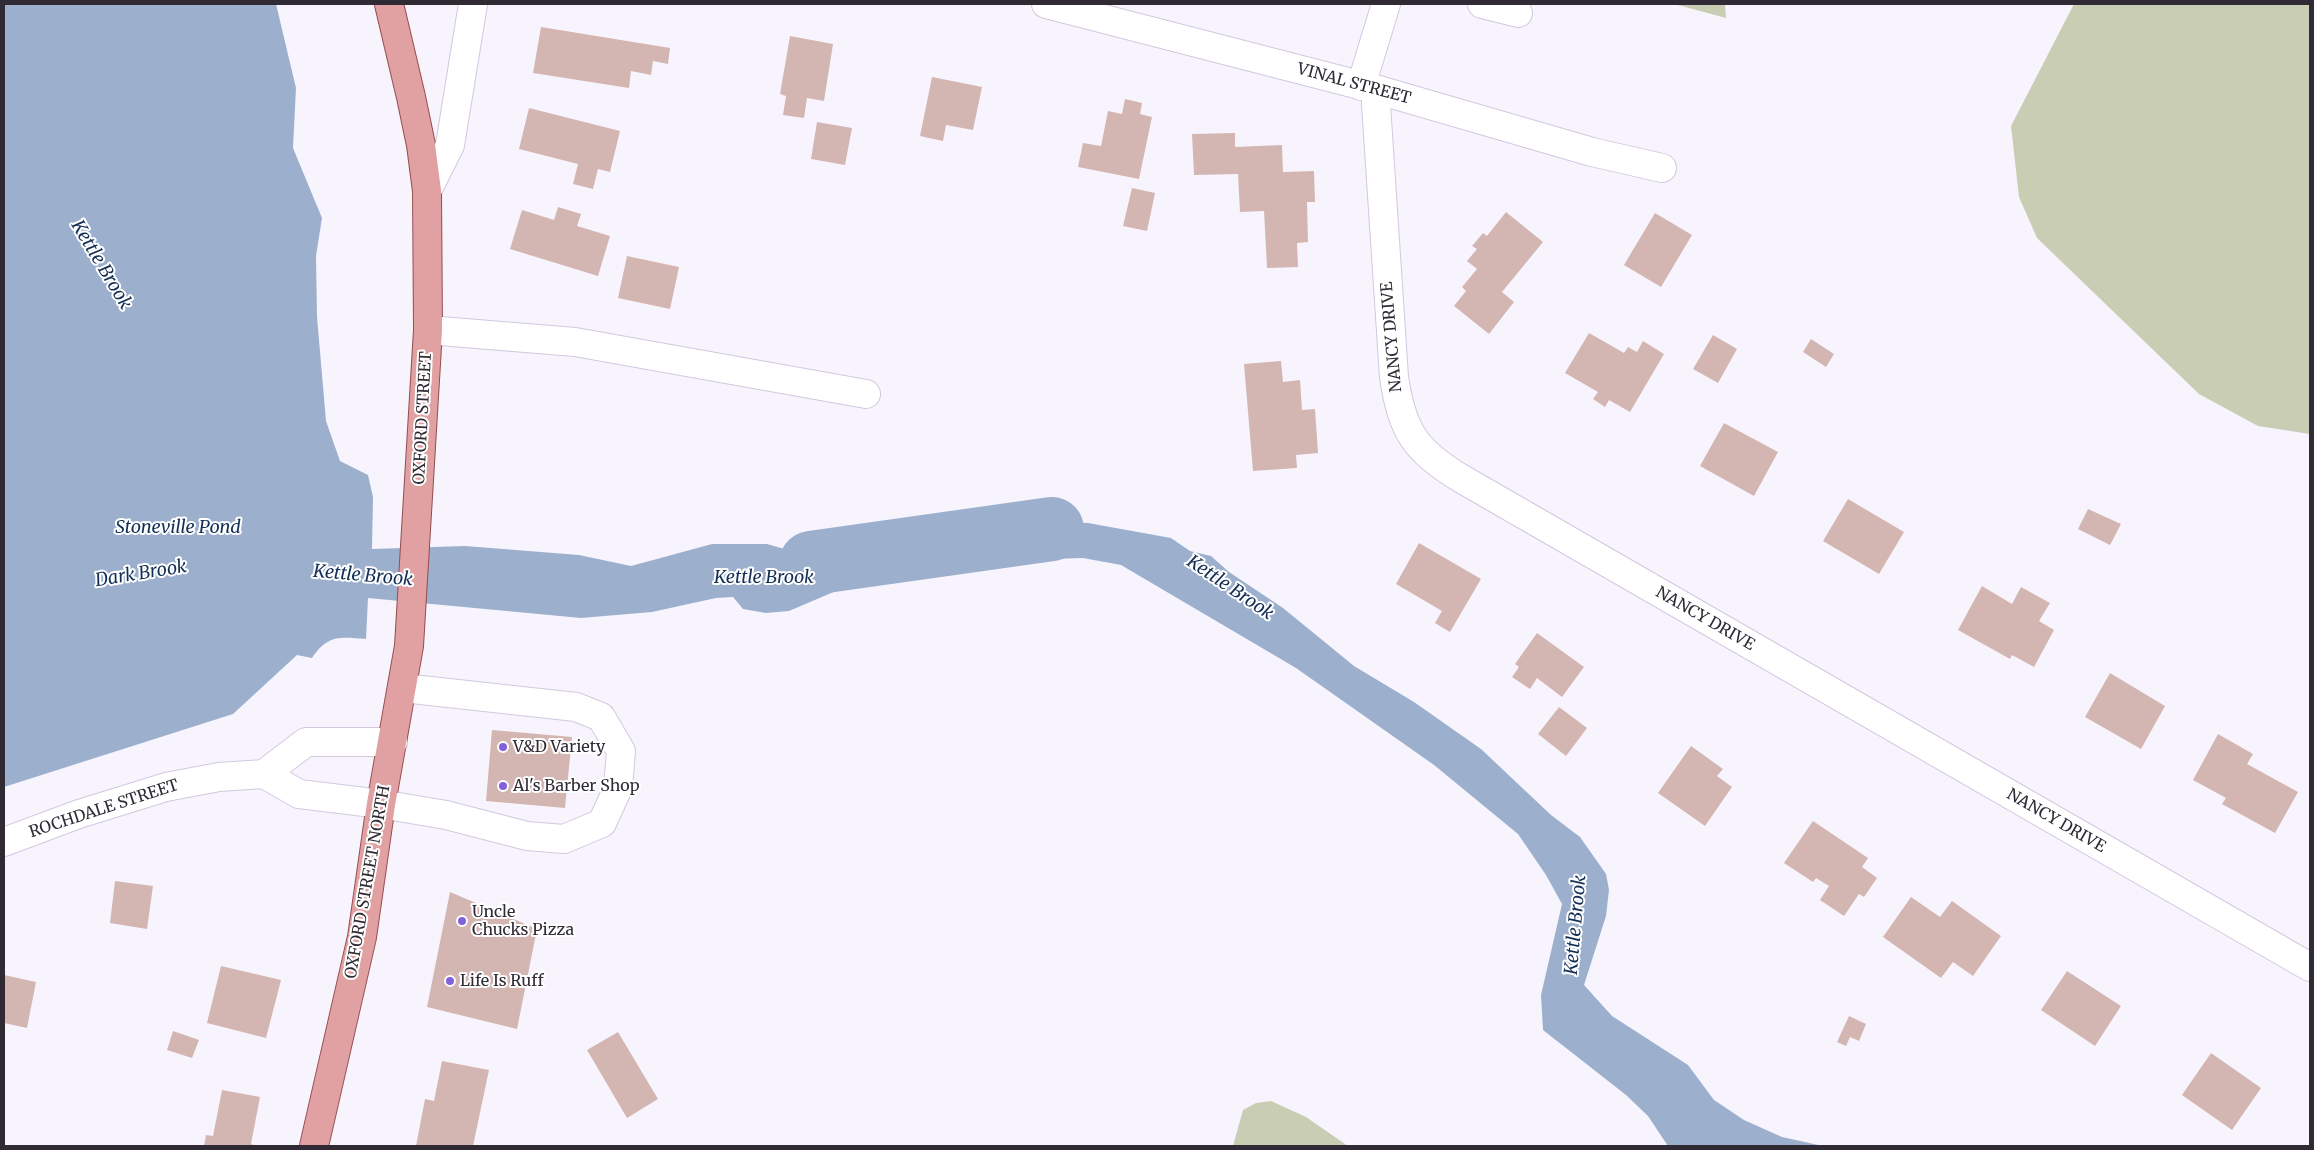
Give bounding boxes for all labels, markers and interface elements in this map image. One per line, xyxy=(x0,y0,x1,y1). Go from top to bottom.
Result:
street label: VINAL STREET xyxy=(1295,60,1413,108)
water label: Kettle Brook xyxy=(66,217,136,313)
street label: NANCY DRIVE xyxy=(1378,281,1406,393)
street label: OXFORD STREET xyxy=(410,351,436,485)
water label: Stoneville Pond xyxy=(115,517,241,539)
water label: Kettle Brook xyxy=(1183,551,1277,625)
water label: Dark Brook xyxy=(94,556,188,592)
water label: Kettle Brook xyxy=(312,561,414,591)
water label: Kettle Brook xyxy=(714,567,814,589)
street label: NANCY DRIVE xyxy=(1652,583,1758,655)
place label: V&D Variety xyxy=(513,737,605,757)
marker: V&D Variety xyxy=(497,741,509,753)
street label: ROCHDALE STREET xyxy=(27,776,181,842)
place label: Al's Barber Shop xyxy=(513,776,639,796)
marker: Al's Barber Shop xyxy=(497,780,509,792)
street label: OXFORD STREET NORTH xyxy=(342,784,394,980)
street label: NANCY DRIVE xyxy=(2003,785,2109,857)
water label: Kettle Brook xyxy=(1561,874,1591,976)
place label: Uncle Chucks Pizza xyxy=(472,902,574,940)
marker: Uncle Chucks Pizza xyxy=(456,915,468,927)
place label: Life Is Ruff xyxy=(460,971,543,991)
marker: Life Is Ruff xyxy=(444,975,456,987)

